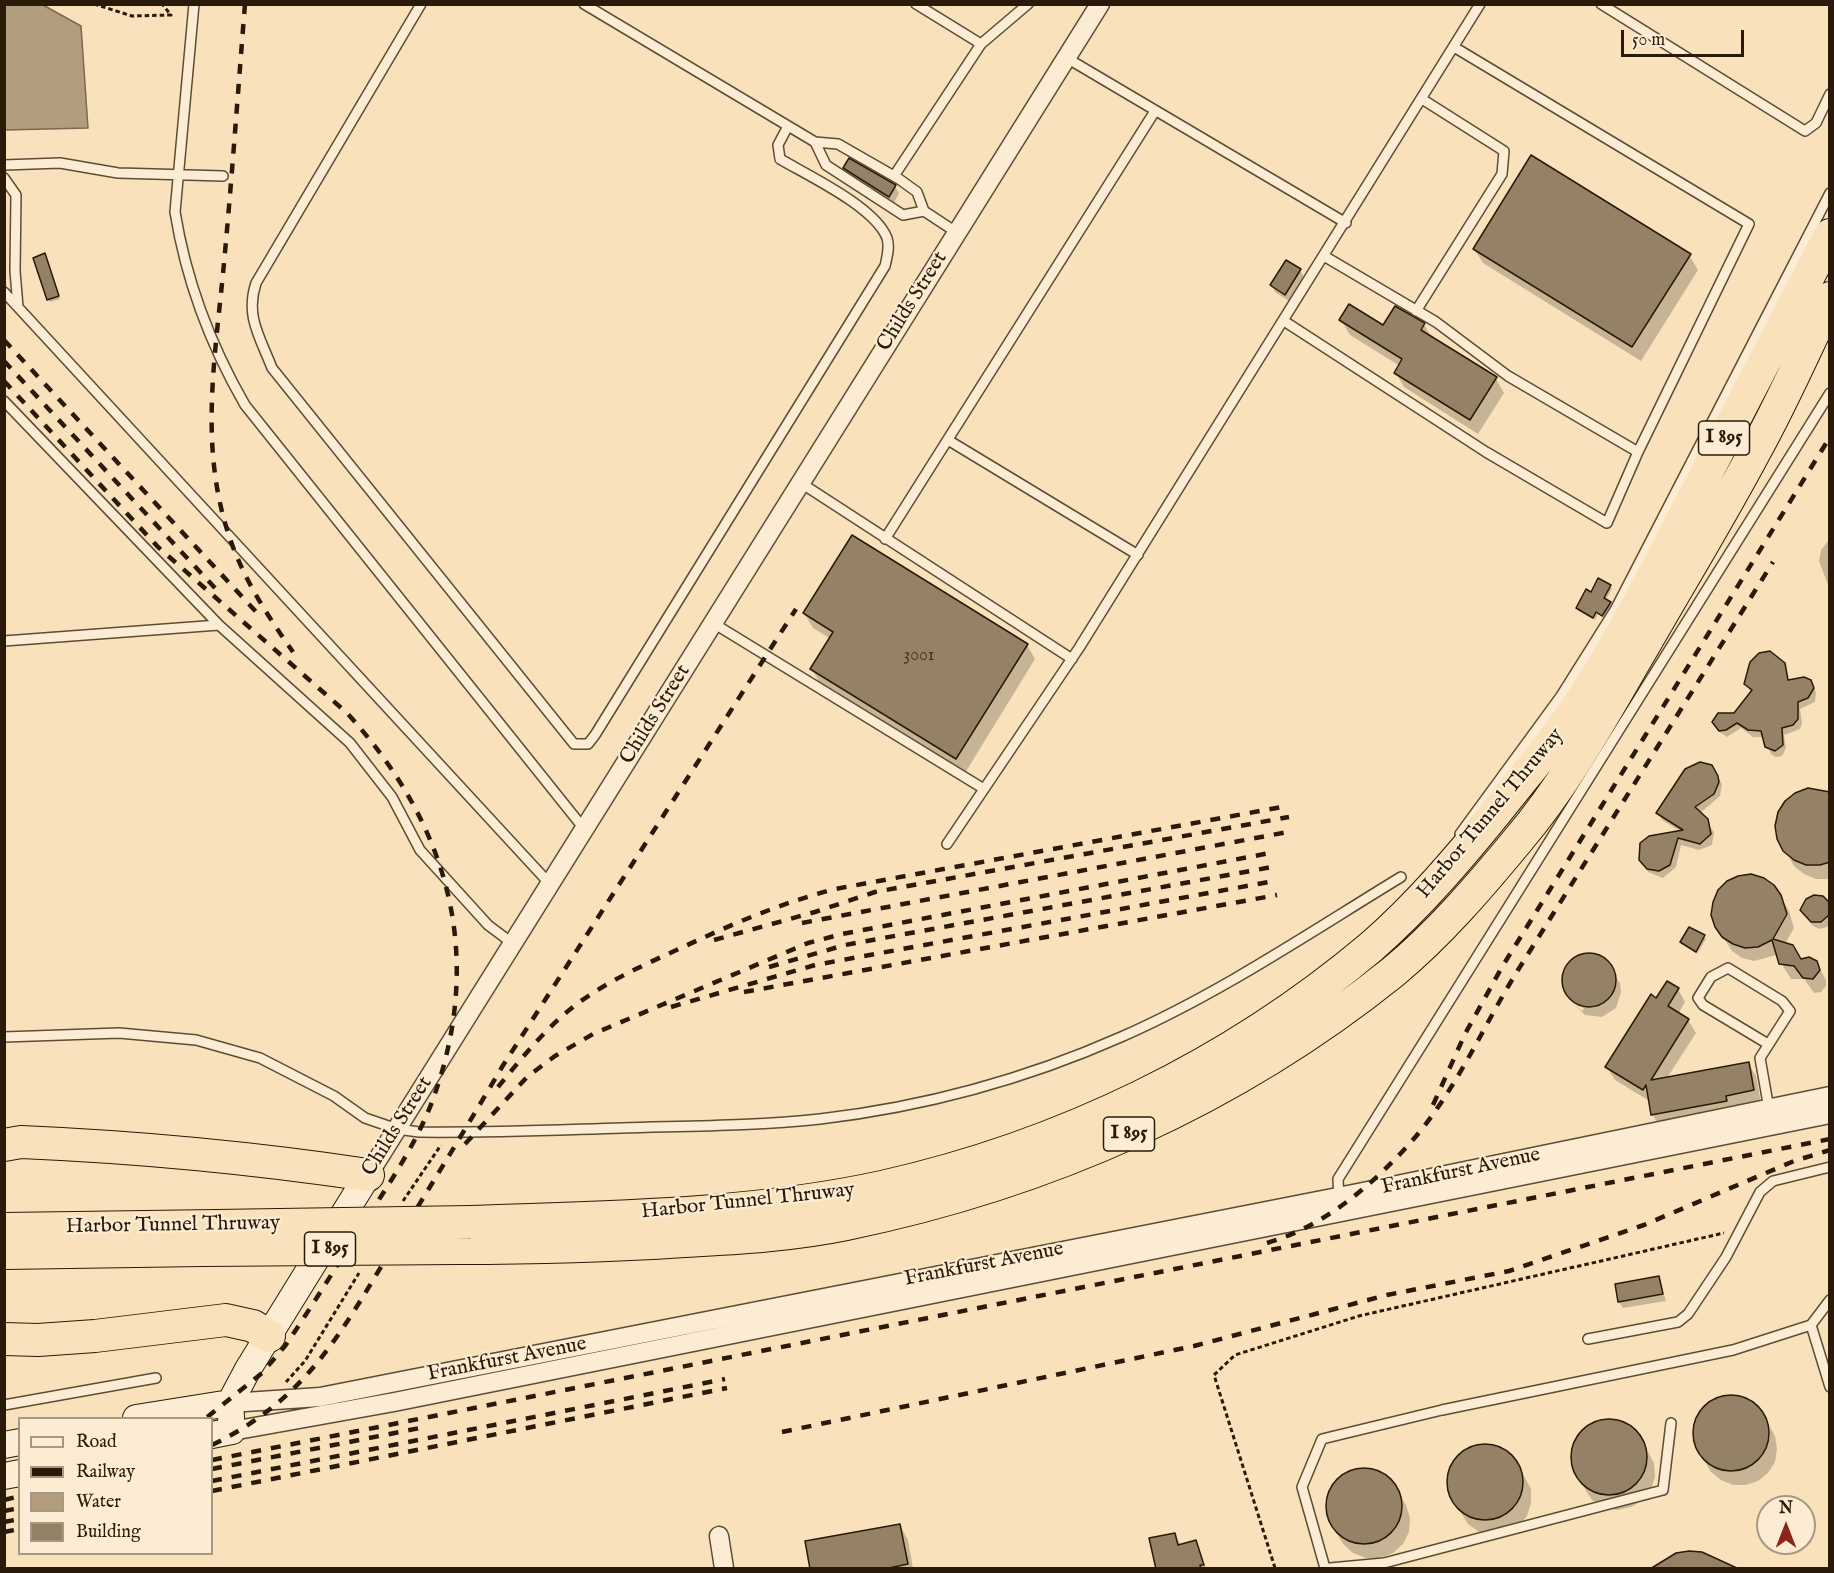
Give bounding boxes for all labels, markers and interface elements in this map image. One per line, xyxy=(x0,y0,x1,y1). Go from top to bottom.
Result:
scale bar xyxy=(1624,18,1747,56)
text: 50 m xyxy=(1632,29,1665,52)
street label: Childs Street xyxy=(872,247,954,357)
road number: I 895 xyxy=(1698,421,1750,455)
house number: 3001 xyxy=(904,645,934,667)
street label: Childs Street xyxy=(615,660,697,770)
street label: Harbor Tunnel Thruway xyxy=(1412,724,1570,904)
street label: Childs Street xyxy=(357,1072,439,1182)
road number: I 895 xyxy=(1104,1117,1154,1151)
street label: Frankfurst Avenue xyxy=(1379,1143,1543,1201)
street label: Harbor Tunnel Thruway xyxy=(640,1178,856,1226)
street label: Harbor Tunnel Thruway xyxy=(66,1212,280,1240)
road number: I 895 xyxy=(304,1232,356,1266)
street label: Frankfurst Avenue xyxy=(902,1237,1066,1293)
street label: Frankfurst Avenue xyxy=(425,1332,589,1388)
legend xyxy=(18,1417,213,1555)
text: Road xyxy=(76,1431,117,1454)
text: Railway xyxy=(76,1461,135,1484)
text: Water xyxy=(76,1491,121,1514)
north arrow xyxy=(1756,1495,1816,1555)
text: N xyxy=(1779,1499,1793,1519)
text: Building xyxy=(76,1521,141,1544)

